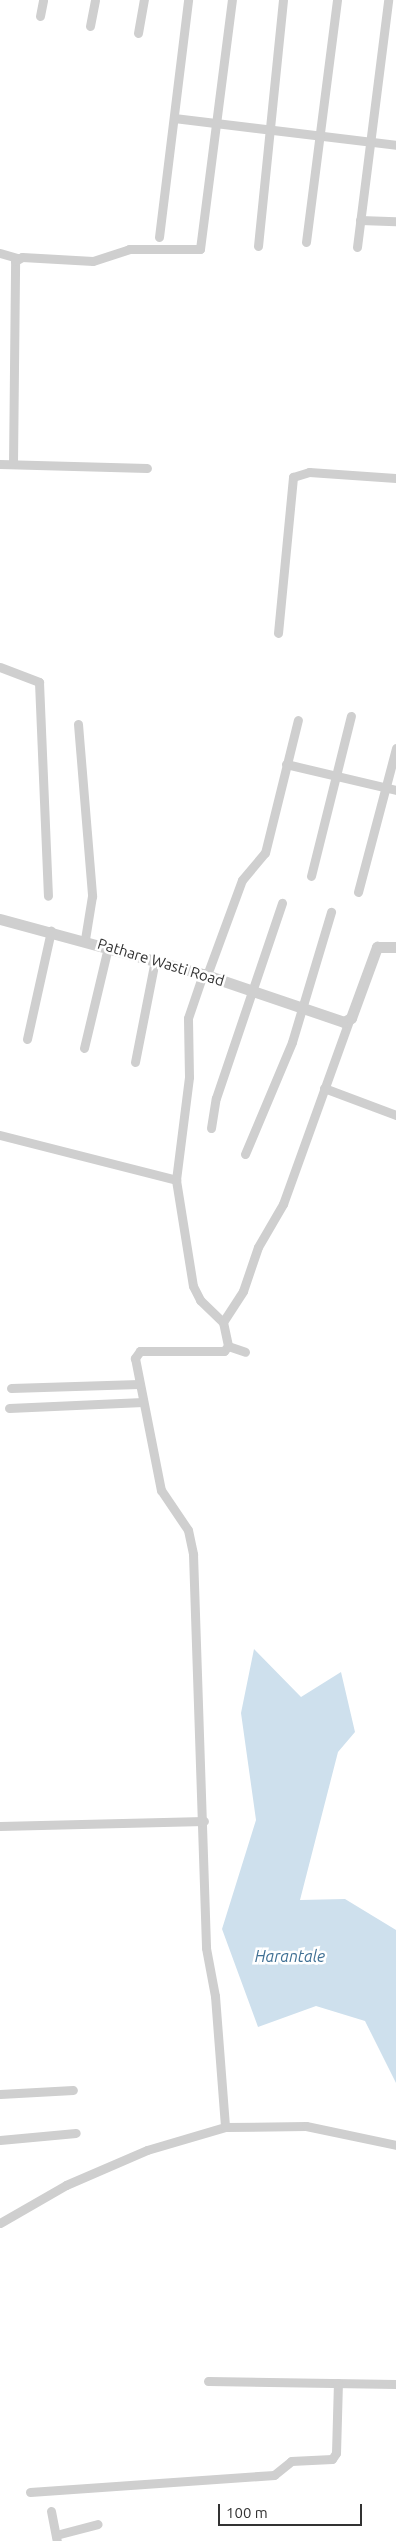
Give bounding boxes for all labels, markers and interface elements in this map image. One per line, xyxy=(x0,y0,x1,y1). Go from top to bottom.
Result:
street label: Pathare Wasti Road xyxy=(96,934,226,990)
water label: Harantale xyxy=(255,1946,325,1966)
scale bar xyxy=(221,2494,365,2526)
text: 100 m xyxy=(226,2504,268,2521)

